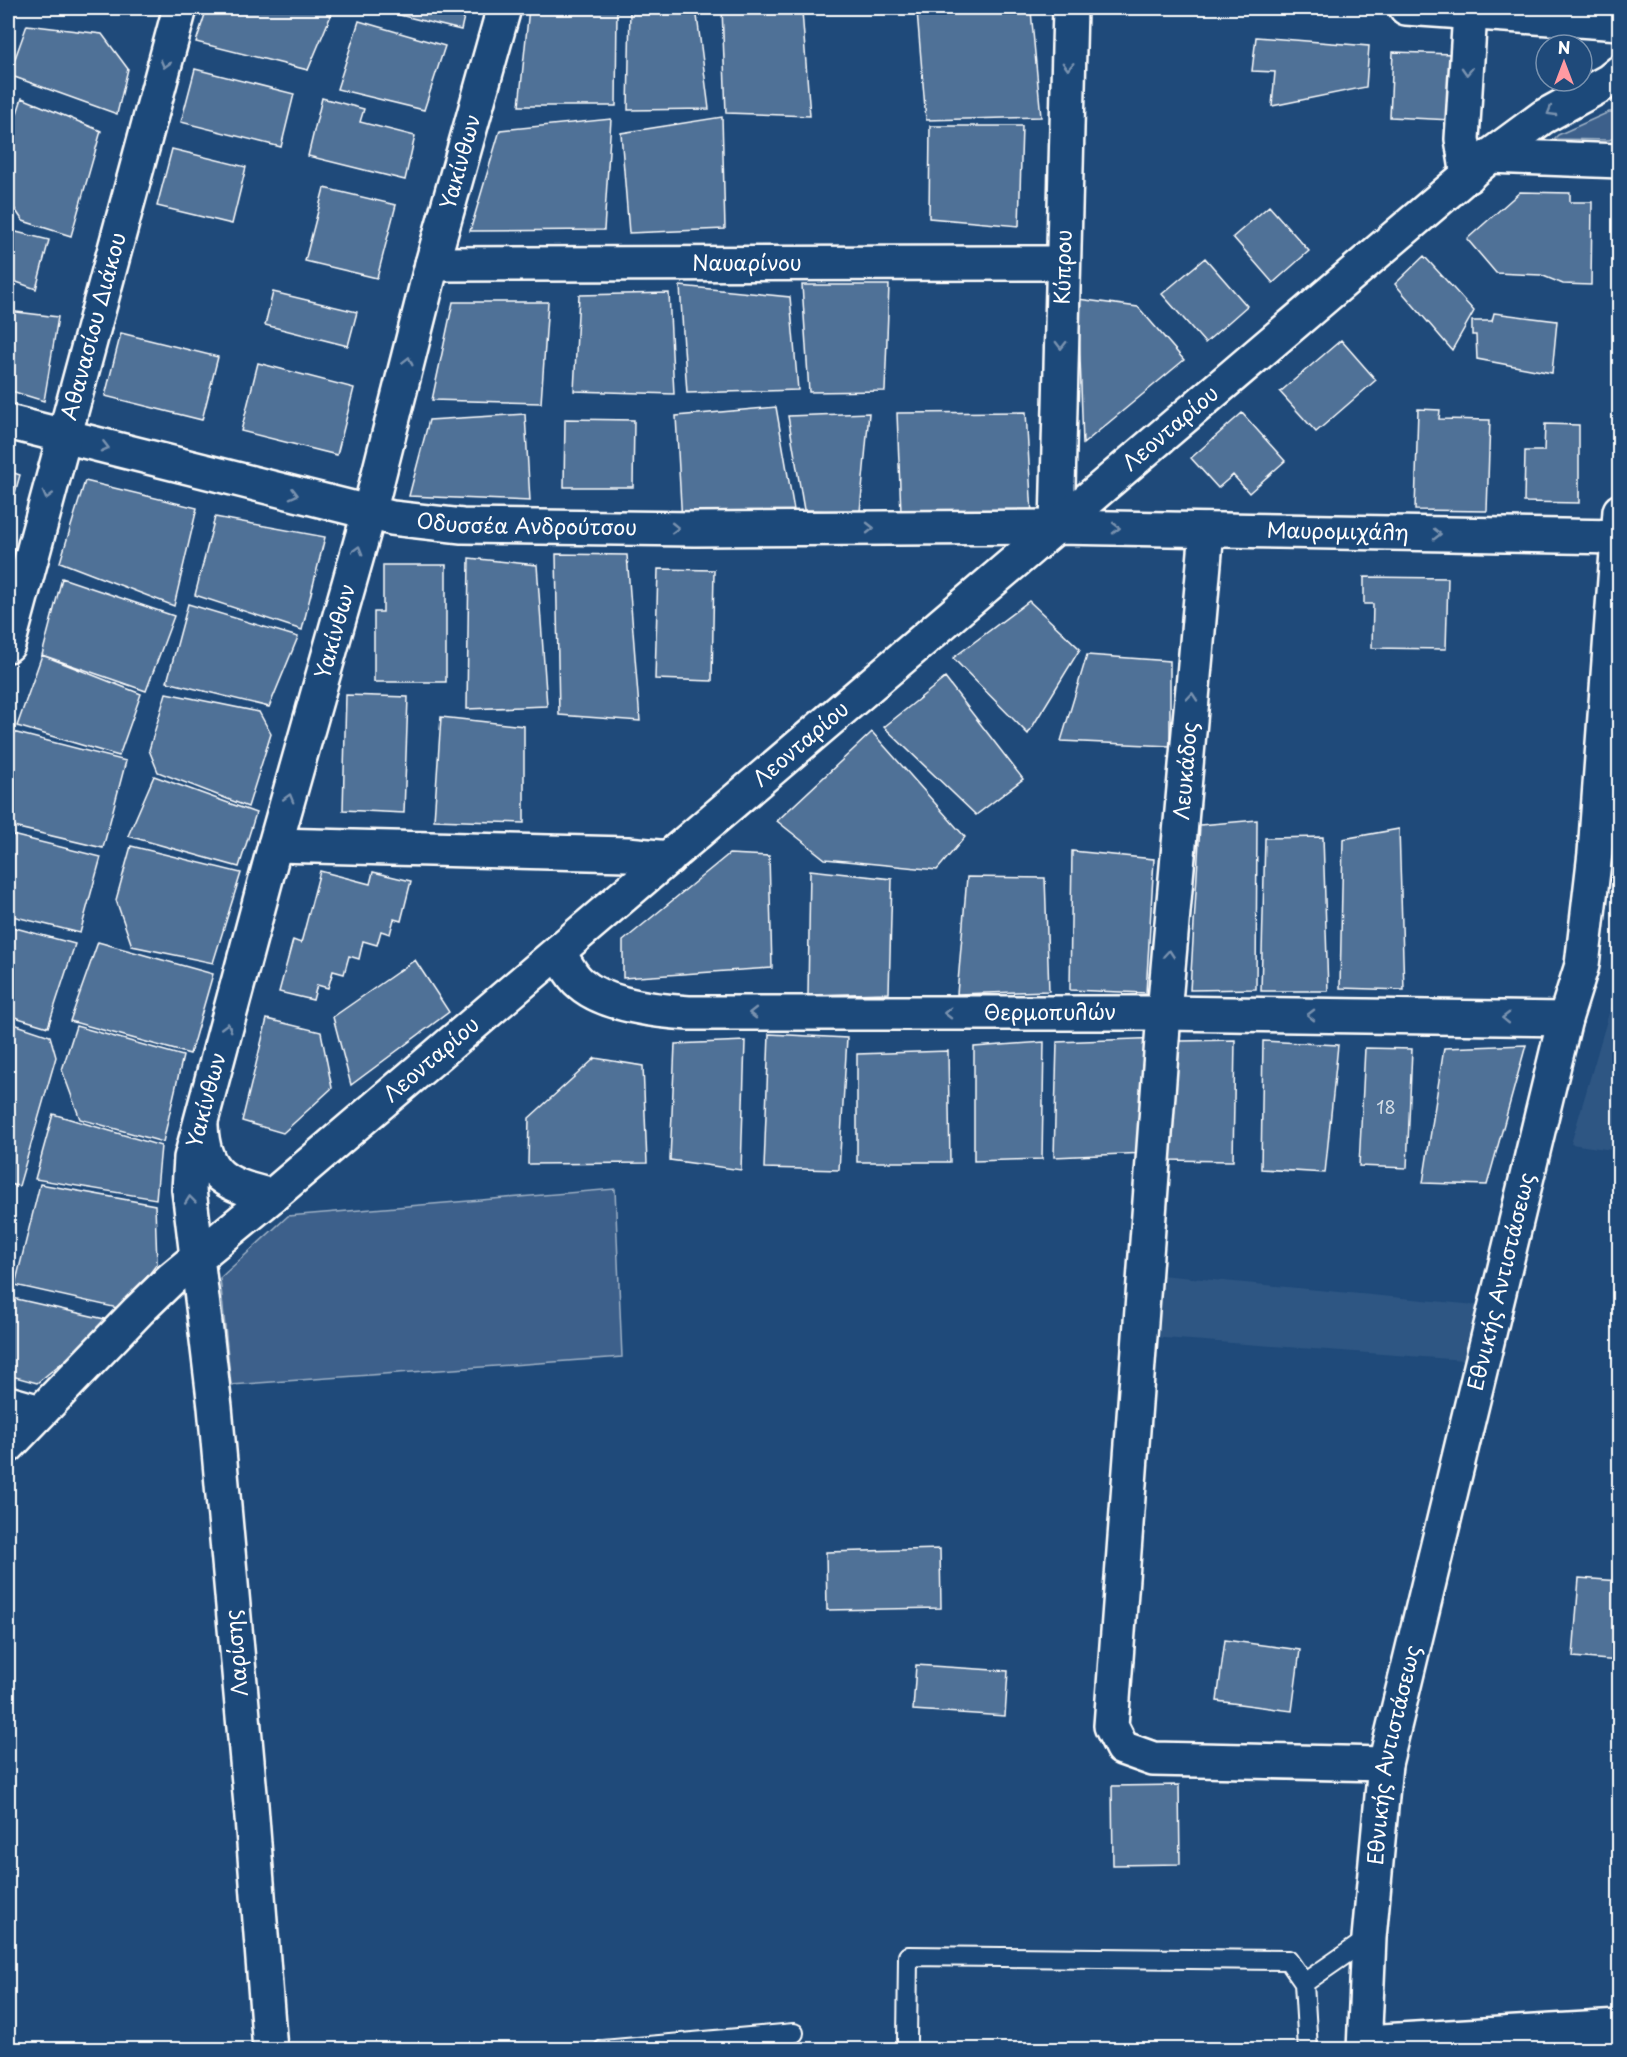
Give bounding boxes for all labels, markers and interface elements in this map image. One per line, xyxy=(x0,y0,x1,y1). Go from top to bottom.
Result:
north arrow xyxy=(1534,33,1594,93)
text: N xyxy=(1558,35,1570,59)
one-way arrow xyxy=(160,58,172,69)
one-way arrow xyxy=(1062,61,1075,70)
one-way arrow xyxy=(1461,66,1474,75)
one-way arrow xyxy=(1547,105,1558,117)
street label: Υακίνθων xyxy=(430,110,487,213)
street label: Αθανασίου Διάκου xyxy=(51,228,133,423)
street label: Κύπρου xyxy=(1045,229,1078,305)
street label: Ναυαρίνου xyxy=(692,245,802,278)
one-way arrow xyxy=(1055,340,1067,349)
one-way arrow xyxy=(400,357,413,367)
street label: Λεονταρίου xyxy=(1114,377,1225,477)
one-way arrow xyxy=(100,439,110,452)
one-way arrow xyxy=(289,486,299,499)
one-way arrow xyxy=(42,490,55,500)
street label: Οδυσσέα Ανδρούτσου xyxy=(415,503,637,542)
street label: Μαυρομιχάλη xyxy=(1266,513,1409,547)
one-way arrow xyxy=(865,521,874,534)
one-way arrow xyxy=(670,522,679,534)
one-way arrow xyxy=(1111,522,1120,534)
one-way arrow xyxy=(1432,528,1441,540)
one-way arrow xyxy=(351,545,364,555)
street label: Υακίνθων xyxy=(305,580,362,682)
street label: Λεονταρίου xyxy=(745,692,855,793)
one-way arrow xyxy=(1185,693,1198,702)
street label: Λευκάδος xyxy=(1164,720,1204,821)
one-way arrow xyxy=(281,794,294,804)
one-way arrow xyxy=(1163,950,1176,959)
street label: Θερμοπυλών xyxy=(984,995,1116,1027)
one-way arrow xyxy=(749,1007,758,1019)
one-way arrow xyxy=(944,1007,953,1019)
street label: Λεονταρίου xyxy=(375,1008,485,1109)
one-way arrow xyxy=(1307,1009,1316,1021)
one-way arrow xyxy=(1502,1012,1511,1024)
one-way arrow xyxy=(220,1022,232,1033)
street label: Υακίνθων xyxy=(177,1048,233,1151)
house number: 18 xyxy=(1376,1093,1396,1120)
street label: Εθνικής Αντιστάσεως xyxy=(1458,1169,1541,1394)
one-way arrow xyxy=(184,1195,197,1205)
street label: Λαρίσης xyxy=(215,1608,255,1698)
street label: Εθνικής Αντιστάσεως xyxy=(1358,1641,1427,1866)

